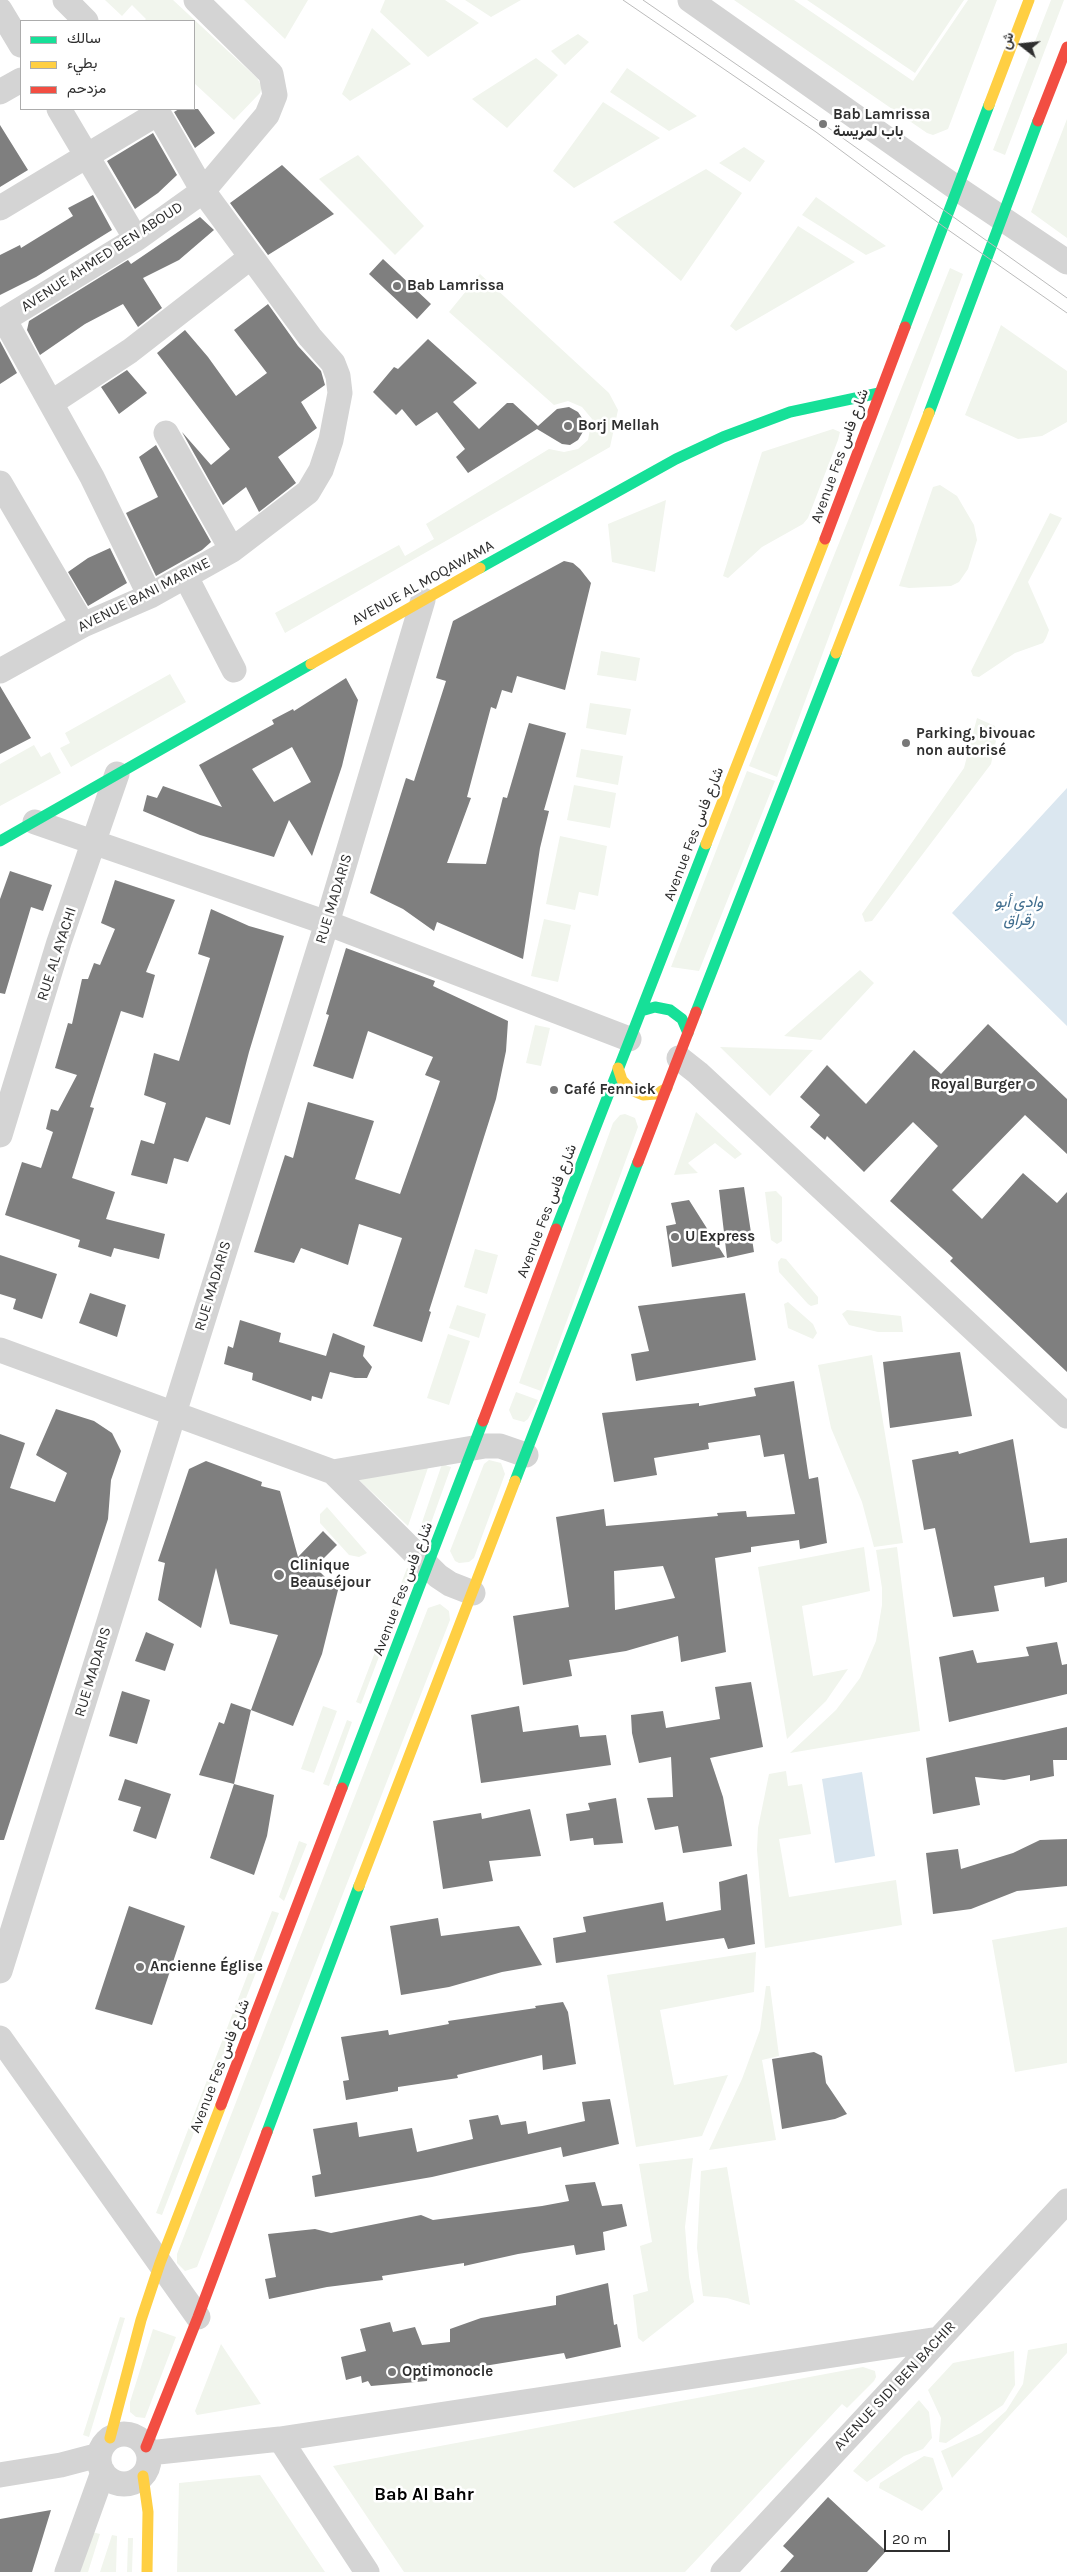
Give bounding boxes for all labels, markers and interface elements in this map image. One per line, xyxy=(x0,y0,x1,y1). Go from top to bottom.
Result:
legend xyxy=(20,20,195,110)
north arrow xyxy=(997,20,1047,70)
text: سالك xyxy=(67,29,101,47)
text: ش xyxy=(997,30,1018,51)
text: بطيء xyxy=(67,54,97,72)
text: مزدحم xyxy=(67,79,106,97)
place label: Bab Lamrissa باب لمريسة xyxy=(833,106,930,141)
marker: Bab Lamrissa باب لمريسة xyxy=(817,118,829,130)
street label: AVENUE AHMED BEN ABOUD xyxy=(18,198,186,316)
place label: Bab Lamrissa xyxy=(407,277,504,295)
marker: Bab Lamrissa xyxy=(391,280,403,292)
street label: Avenue Fes شارع فاس xyxy=(807,386,873,526)
place label: Borj Mellah xyxy=(578,417,659,435)
marker: Borj Mellah xyxy=(562,420,574,432)
street label: AVENUE AL MOQAWAMA xyxy=(349,536,497,630)
street label: AVENUE BANI MARINE xyxy=(75,554,213,636)
place label: Parking, bivouac non autorisé xyxy=(916,725,1035,760)
marker: Parking, bivouac non autorisé xyxy=(900,737,912,749)
street label: Avenue Fes شارع فاس xyxy=(660,765,728,903)
street label: RUE MADARIS xyxy=(312,852,356,946)
water label: وادي أبو رقراق xyxy=(995,892,1043,930)
street label: RUE AL AYACHI xyxy=(33,905,81,1003)
place label: Royal Burger xyxy=(931,1076,1021,1094)
marker: Royal Burger xyxy=(1025,1079,1037,1091)
place label: Café Fennick xyxy=(564,1081,656,1099)
marker: Café Fennick xyxy=(548,1084,560,1096)
street label: Avenue Fes شارع فاس xyxy=(513,1142,581,1280)
place label: U Express xyxy=(685,1228,755,1246)
marker: U Express xyxy=(669,1231,681,1243)
street label: RUE MADARIS xyxy=(191,1239,235,1333)
street label: Avenue Fes شارع فاس xyxy=(369,1520,437,1658)
place label: Clinique Beauséjour xyxy=(290,1557,371,1592)
marker: Clinique Beauséjour xyxy=(272,1568,286,1582)
street label: RUE MADARIS xyxy=(71,1625,115,1719)
place label: Ancienne Église xyxy=(150,1958,263,1976)
marker: Ancienne Église xyxy=(134,1961,146,1973)
street label: Avenue Fes شارع فاس xyxy=(186,1997,254,2135)
street label: AVENUE SIDI BEN BACHIR xyxy=(830,2318,960,2454)
place label: Optimonocle xyxy=(402,2363,493,2381)
marker: Optimonocle xyxy=(386,2366,398,2378)
district label: Bab Al Bahr xyxy=(374,2484,474,2506)
scale bar xyxy=(887,2520,953,2552)
text: 20 m xyxy=(892,2530,927,2548)

